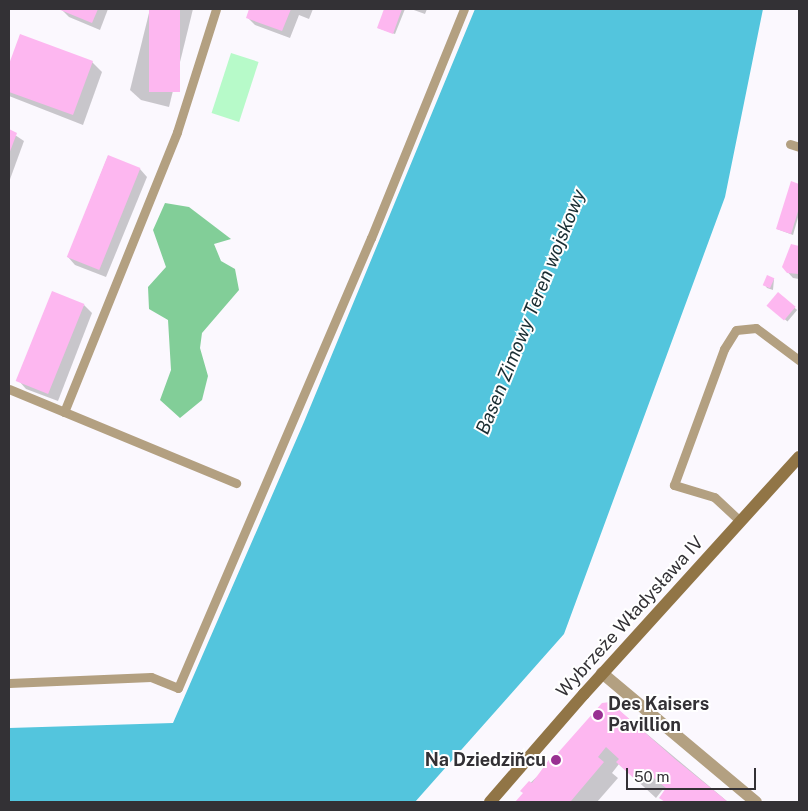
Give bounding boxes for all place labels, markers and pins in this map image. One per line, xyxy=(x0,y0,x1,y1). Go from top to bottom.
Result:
place label: Des Kaisers Pavillion xyxy=(608,694,709,736)
marker: Des Kaisers Pavillion xyxy=(592,709,604,721)
place label: Na Dziedziñcu xyxy=(425,749,546,771)
marker: Na Dziedziñcu xyxy=(550,754,562,766)

